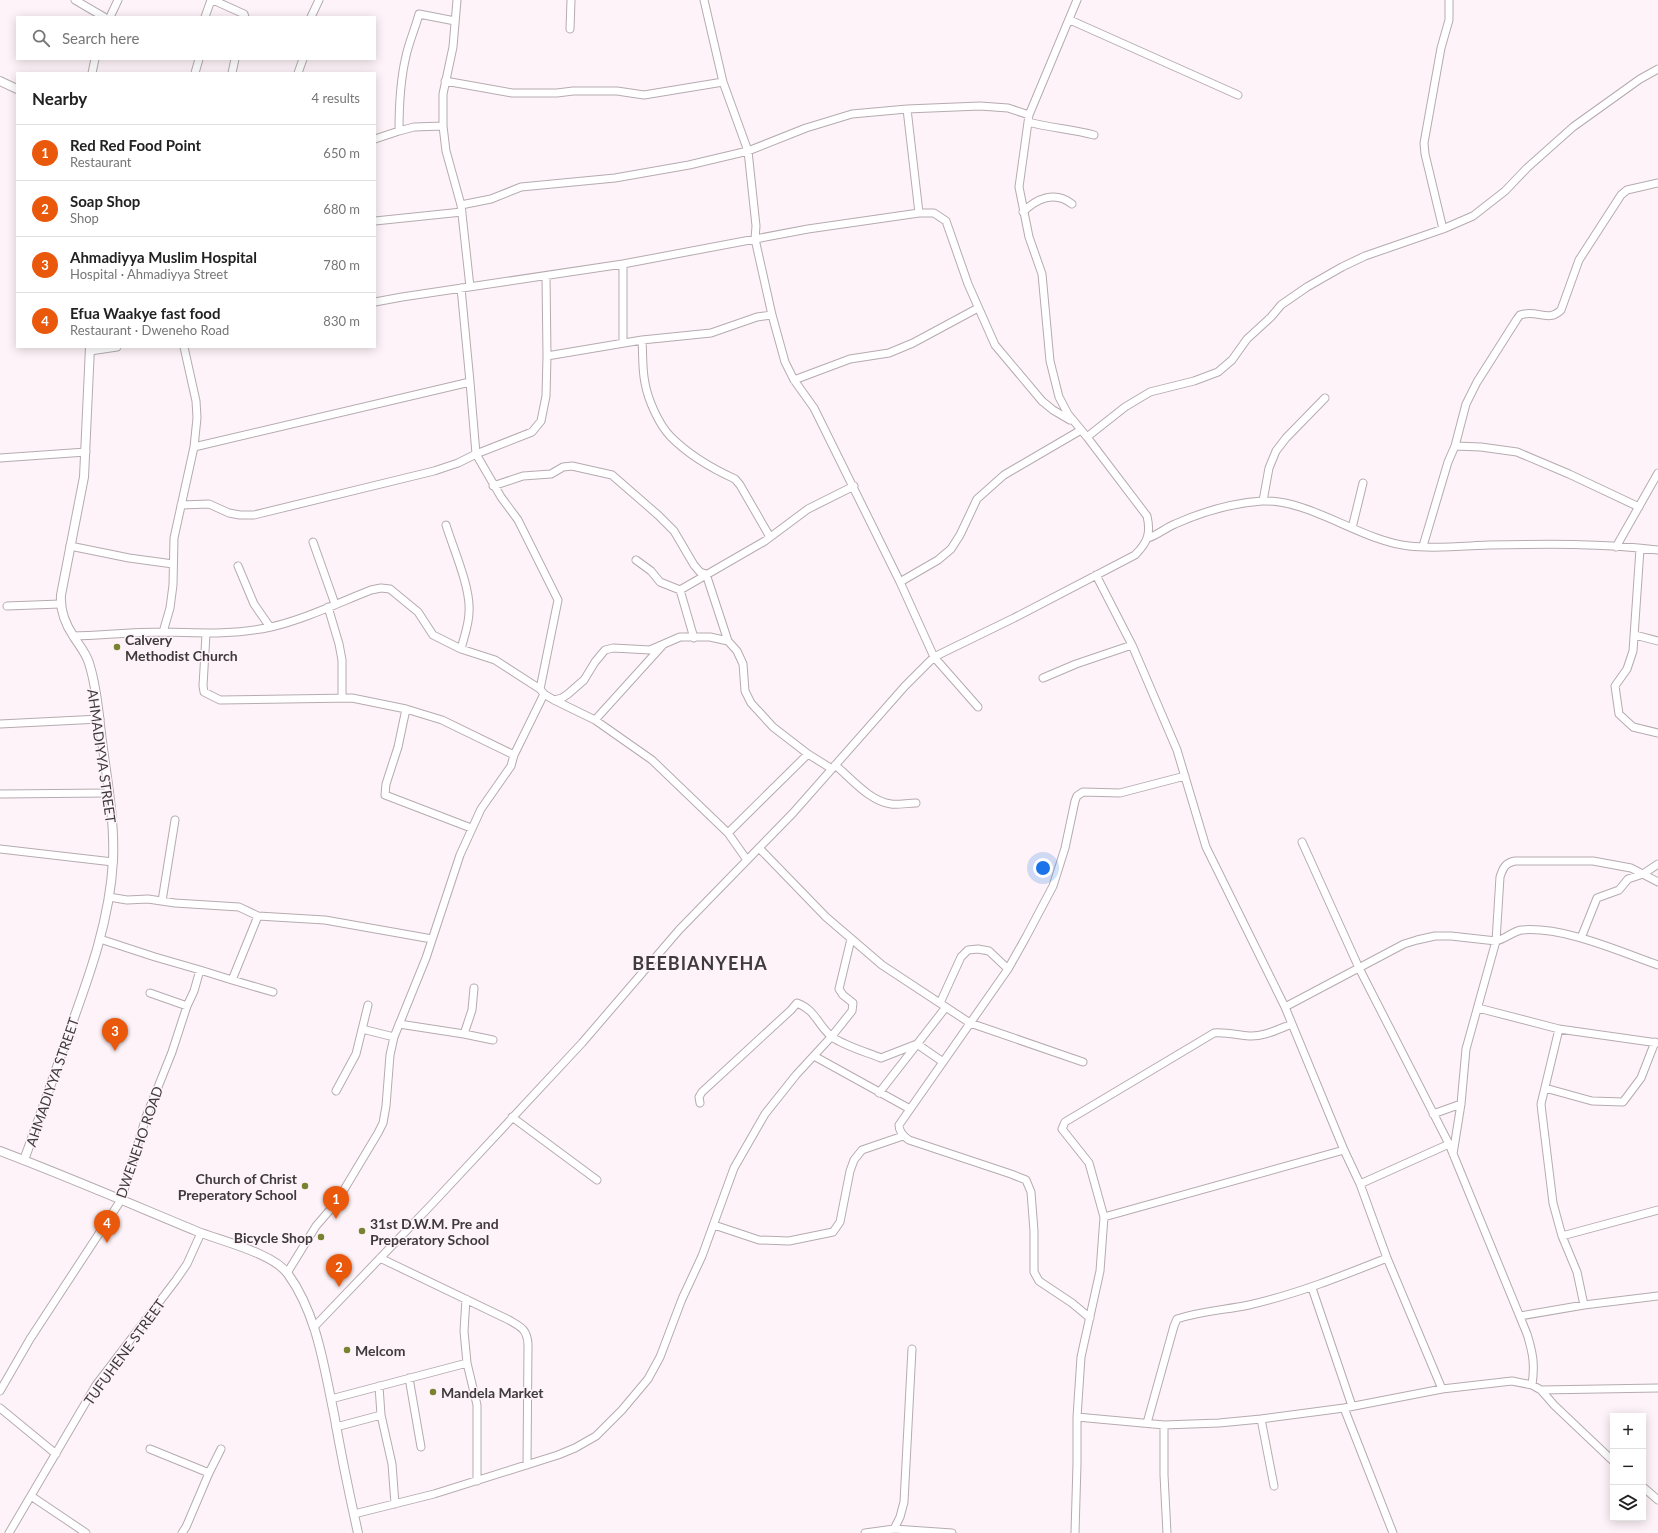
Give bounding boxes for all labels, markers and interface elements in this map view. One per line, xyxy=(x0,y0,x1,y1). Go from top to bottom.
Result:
search box xyxy=(16,16,376,60)
icon: search xyxy=(30,27,52,49)
text: Search here xyxy=(62,29,139,47)
text: Nearby xyxy=(32,88,87,109)
text: 4 results xyxy=(312,90,360,106)
text: Red Red Food Point xyxy=(70,136,201,154)
text: 1 xyxy=(41,145,49,161)
text: 650 m xyxy=(323,145,360,161)
text: Restaurant xyxy=(70,154,132,170)
text: Soap Shop xyxy=(70,192,140,210)
text: 2 xyxy=(41,201,49,217)
text: 680 m xyxy=(323,201,360,217)
text: Shop xyxy=(70,210,99,226)
text: Ahmadiyya Muslim Hospital xyxy=(70,248,257,266)
text: 3 xyxy=(41,257,49,273)
text: 780 m xyxy=(323,257,360,273)
text: Hospital · Ahmadiyya Street xyxy=(70,266,228,282)
text: Efua Waakye fast food xyxy=(70,304,220,322)
text: 4 xyxy=(41,313,49,329)
text: 830 m xyxy=(323,313,360,329)
text: Restaurant · Dweneho Road xyxy=(70,322,229,338)
place label: Calvery Methodist Church xyxy=(125,631,238,664)
marker: Calvery Methodist Church xyxy=(112,642,122,652)
street label: AHMADIYYA STREET xyxy=(84,688,120,825)
your location xyxy=(1033,858,1053,878)
district label: BEEBIANYEHA xyxy=(632,952,768,974)
street label: AHMADIYYA STREET xyxy=(22,1015,82,1149)
pin: 3 xyxy=(102,1018,128,1051)
street label: DWENEHO ROAD xyxy=(112,1084,166,1200)
place label: Church of Christ Preperatory School xyxy=(178,1170,298,1203)
marker: Church of Christ Preperatory School xyxy=(300,1181,310,1191)
pin: 1 xyxy=(323,1186,349,1219)
pin: 4 xyxy=(94,1210,120,1243)
place label: 31st D.W.M. Pre and Preperatory School xyxy=(370,1215,499,1248)
marker: 31st D.W.M. Pre and Preperatory School xyxy=(357,1226,367,1236)
place label: Bicycle Shop xyxy=(234,1229,313,1246)
marker: Bicycle Shop xyxy=(316,1232,326,1242)
pin: 2 xyxy=(326,1254,352,1287)
street label: TUFUHENE STREET xyxy=(80,1295,169,1408)
place label: Melcom xyxy=(355,1342,405,1359)
marker: Melcom xyxy=(342,1345,352,1355)
place label: Mandela Market xyxy=(441,1384,544,1401)
marker: Mandela Market xyxy=(428,1387,438,1397)
map controls xyxy=(1610,1413,1646,1521)
button: + xyxy=(1610,1413,1646,1449)
button: − xyxy=(1610,1449,1646,1485)
button: layers xyxy=(1610,1485,1646,1521)

